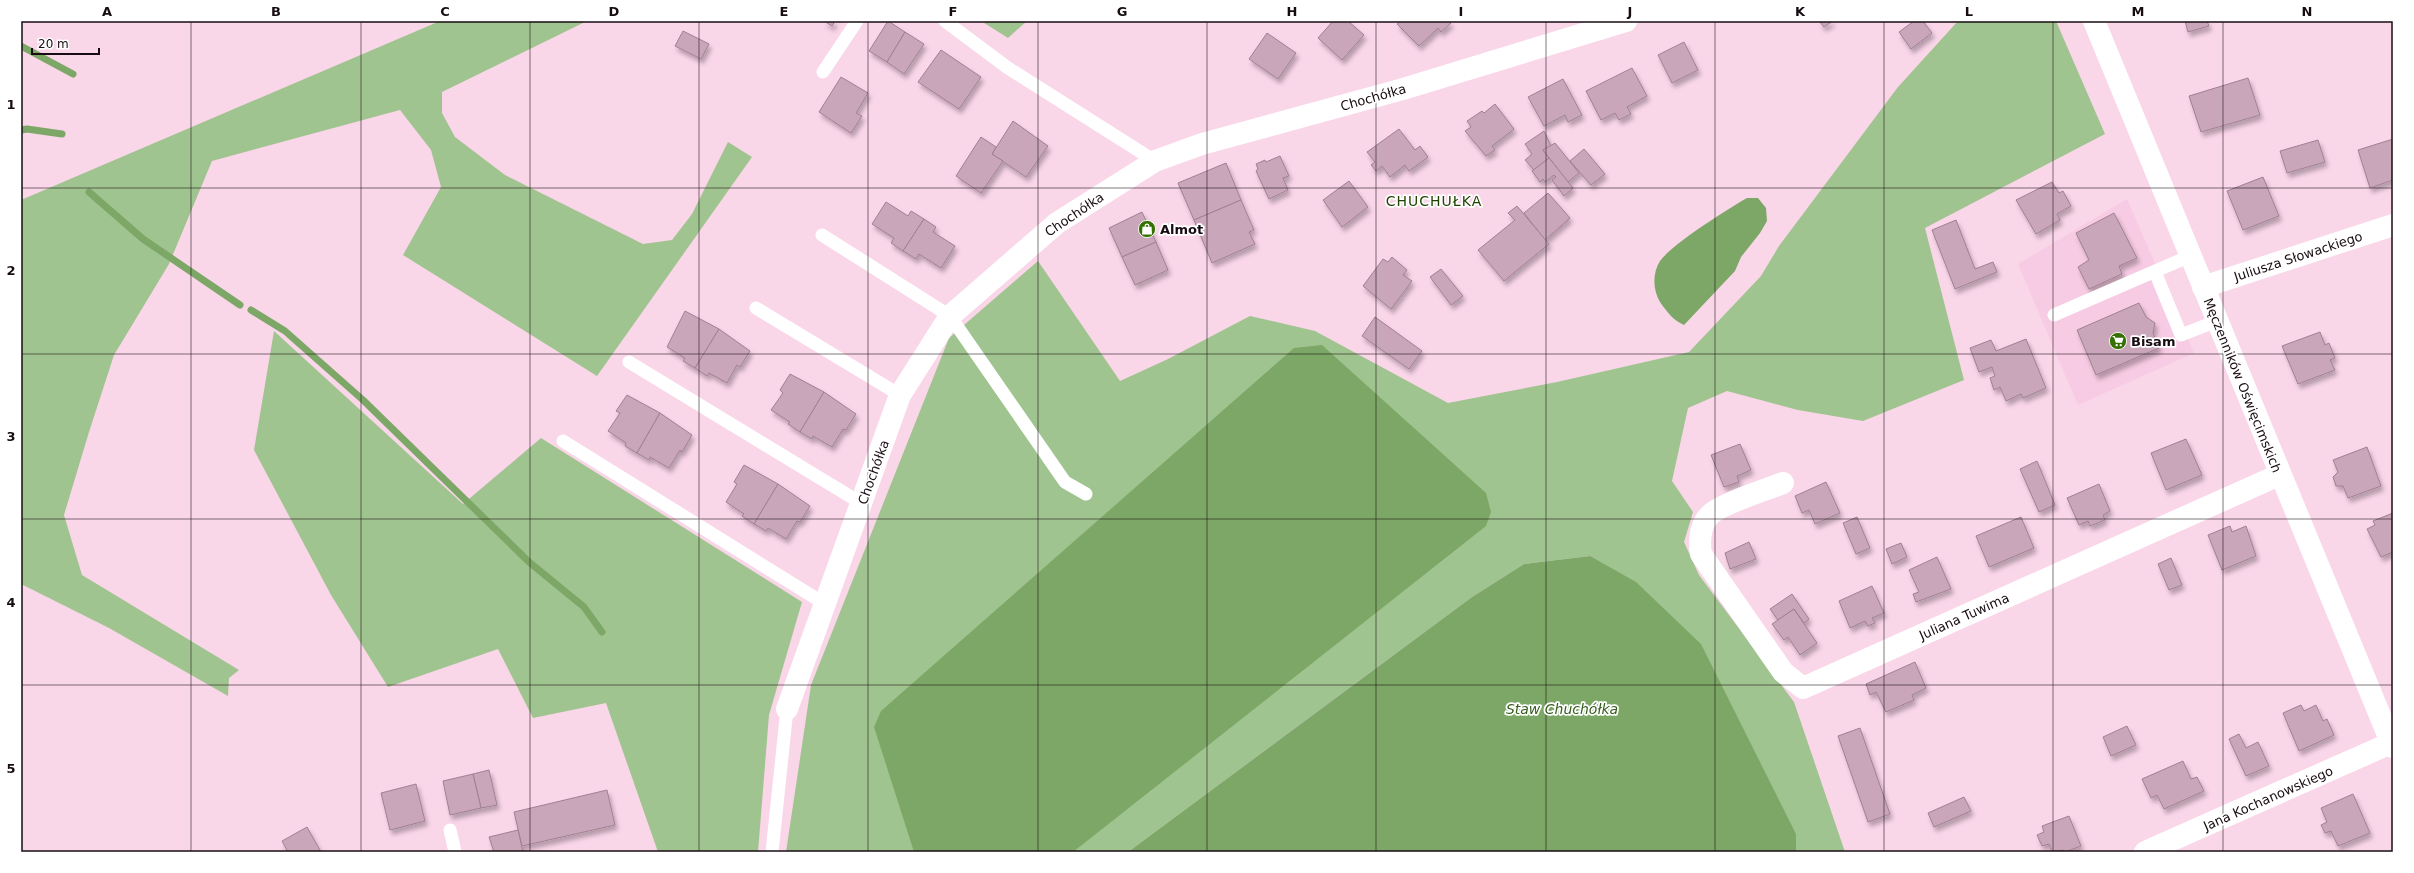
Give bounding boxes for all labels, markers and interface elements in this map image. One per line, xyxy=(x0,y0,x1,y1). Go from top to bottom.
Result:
text: A xyxy=(102,4,112,19)
text: B xyxy=(271,4,281,19)
text: C xyxy=(440,4,450,19)
text: D xyxy=(609,4,620,19)
text: E xyxy=(780,4,788,19)
text: F xyxy=(949,4,957,19)
text: G xyxy=(1117,4,1127,19)
text: H xyxy=(1287,4,1297,19)
text: I xyxy=(1459,4,1463,19)
text: J xyxy=(1627,4,1632,19)
text: K xyxy=(1795,4,1806,19)
text: L xyxy=(1965,4,1973,19)
text: M xyxy=(2132,4,2144,19)
text: N xyxy=(2302,4,2312,19)
scale bar xyxy=(32,30,99,56)
text: 20 m xyxy=(38,37,69,51)
street label: Chochółka xyxy=(1339,81,1408,114)
text: 1 xyxy=(6,97,16,112)
street label: Chochółka xyxy=(1042,189,1106,240)
district label: CHUCHUŁKA xyxy=(1386,193,1482,209)
shop icon: Almot xyxy=(1137,219,1157,239)
place label: Almot xyxy=(1160,222,1203,237)
street label: Juliusza Słowackiego xyxy=(2231,229,2364,285)
text: 2 xyxy=(6,263,16,278)
street label: Męczenników Oświęcimskich xyxy=(2201,296,2285,475)
supermarket icon: Bisam xyxy=(2108,331,2128,351)
place label: Bisam xyxy=(2131,334,2175,349)
text: 3 xyxy=(6,429,16,444)
street label: Chochółka xyxy=(855,438,892,506)
street label: Juliana Tuwima xyxy=(1916,590,2011,643)
text: 4 xyxy=(6,595,16,610)
water label: Staw Chuchółka xyxy=(1506,701,1618,717)
text: 5 xyxy=(6,761,16,776)
street label: Jana Kochanowskiego xyxy=(2200,763,2335,834)

